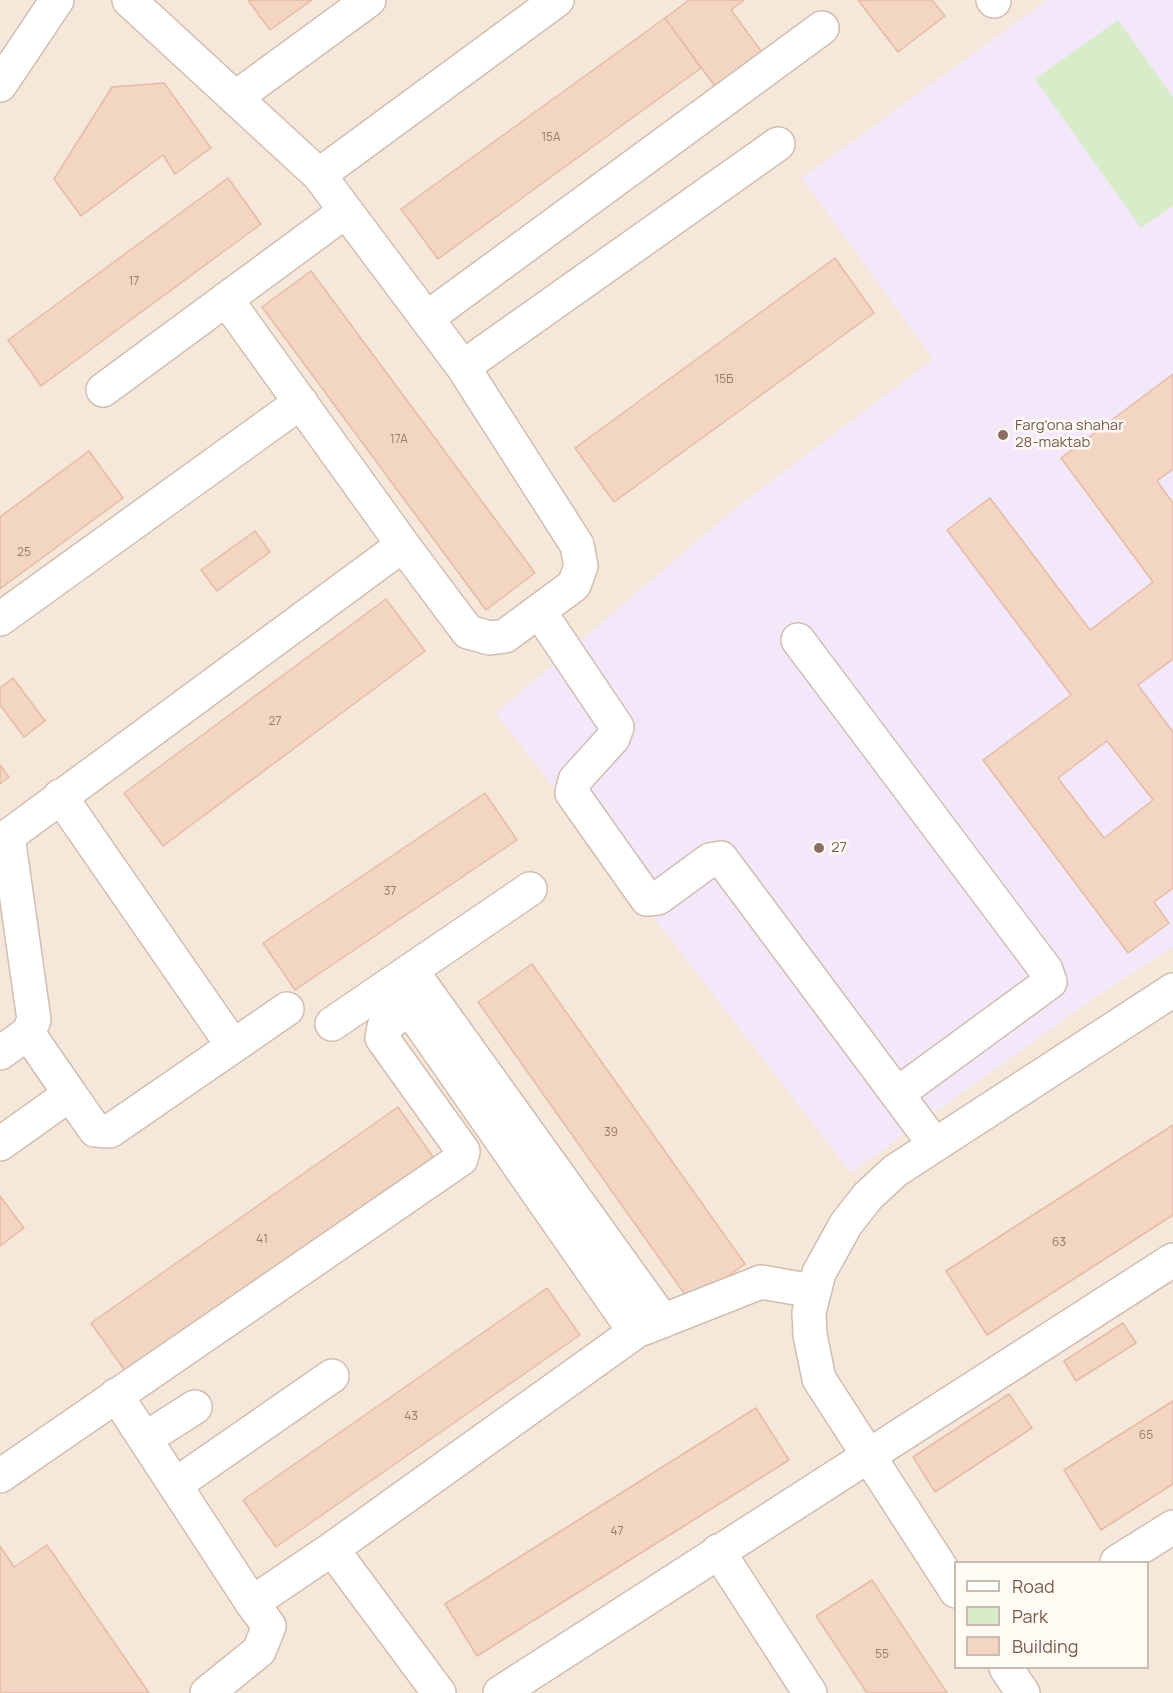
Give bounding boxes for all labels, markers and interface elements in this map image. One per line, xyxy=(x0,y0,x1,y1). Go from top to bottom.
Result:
house number: 15А xyxy=(541,131,561,145)
house number: 17 xyxy=(129,275,139,289)
house number: 15Б xyxy=(715,373,733,387)
place label: Farg'ona shahar 28-maktab xyxy=(1015,417,1124,452)
marker: Farg'ona shahar 28-maktab xyxy=(996,428,1010,442)
house number: 17А xyxy=(390,433,408,447)
house number: 25 xyxy=(17,546,31,560)
house number: 27 xyxy=(269,715,281,729)
place label: 27 xyxy=(831,839,847,857)
marker: 27 xyxy=(812,841,826,855)
house number: 37 xyxy=(384,885,396,899)
house number: 39 xyxy=(604,1126,618,1140)
house number: 41 xyxy=(256,1233,268,1247)
house number: 63 xyxy=(1052,1236,1066,1250)
house number: 43 xyxy=(404,1410,418,1424)
house number: 65 xyxy=(1139,1429,1153,1443)
house number: 47 xyxy=(610,1525,624,1539)
legend xyxy=(954,1561,1149,1669)
text: Road xyxy=(1012,1574,1055,1598)
text: Park xyxy=(1012,1604,1048,1628)
text: Building xyxy=(1012,1634,1078,1658)
house number: 55 xyxy=(875,1648,889,1662)

